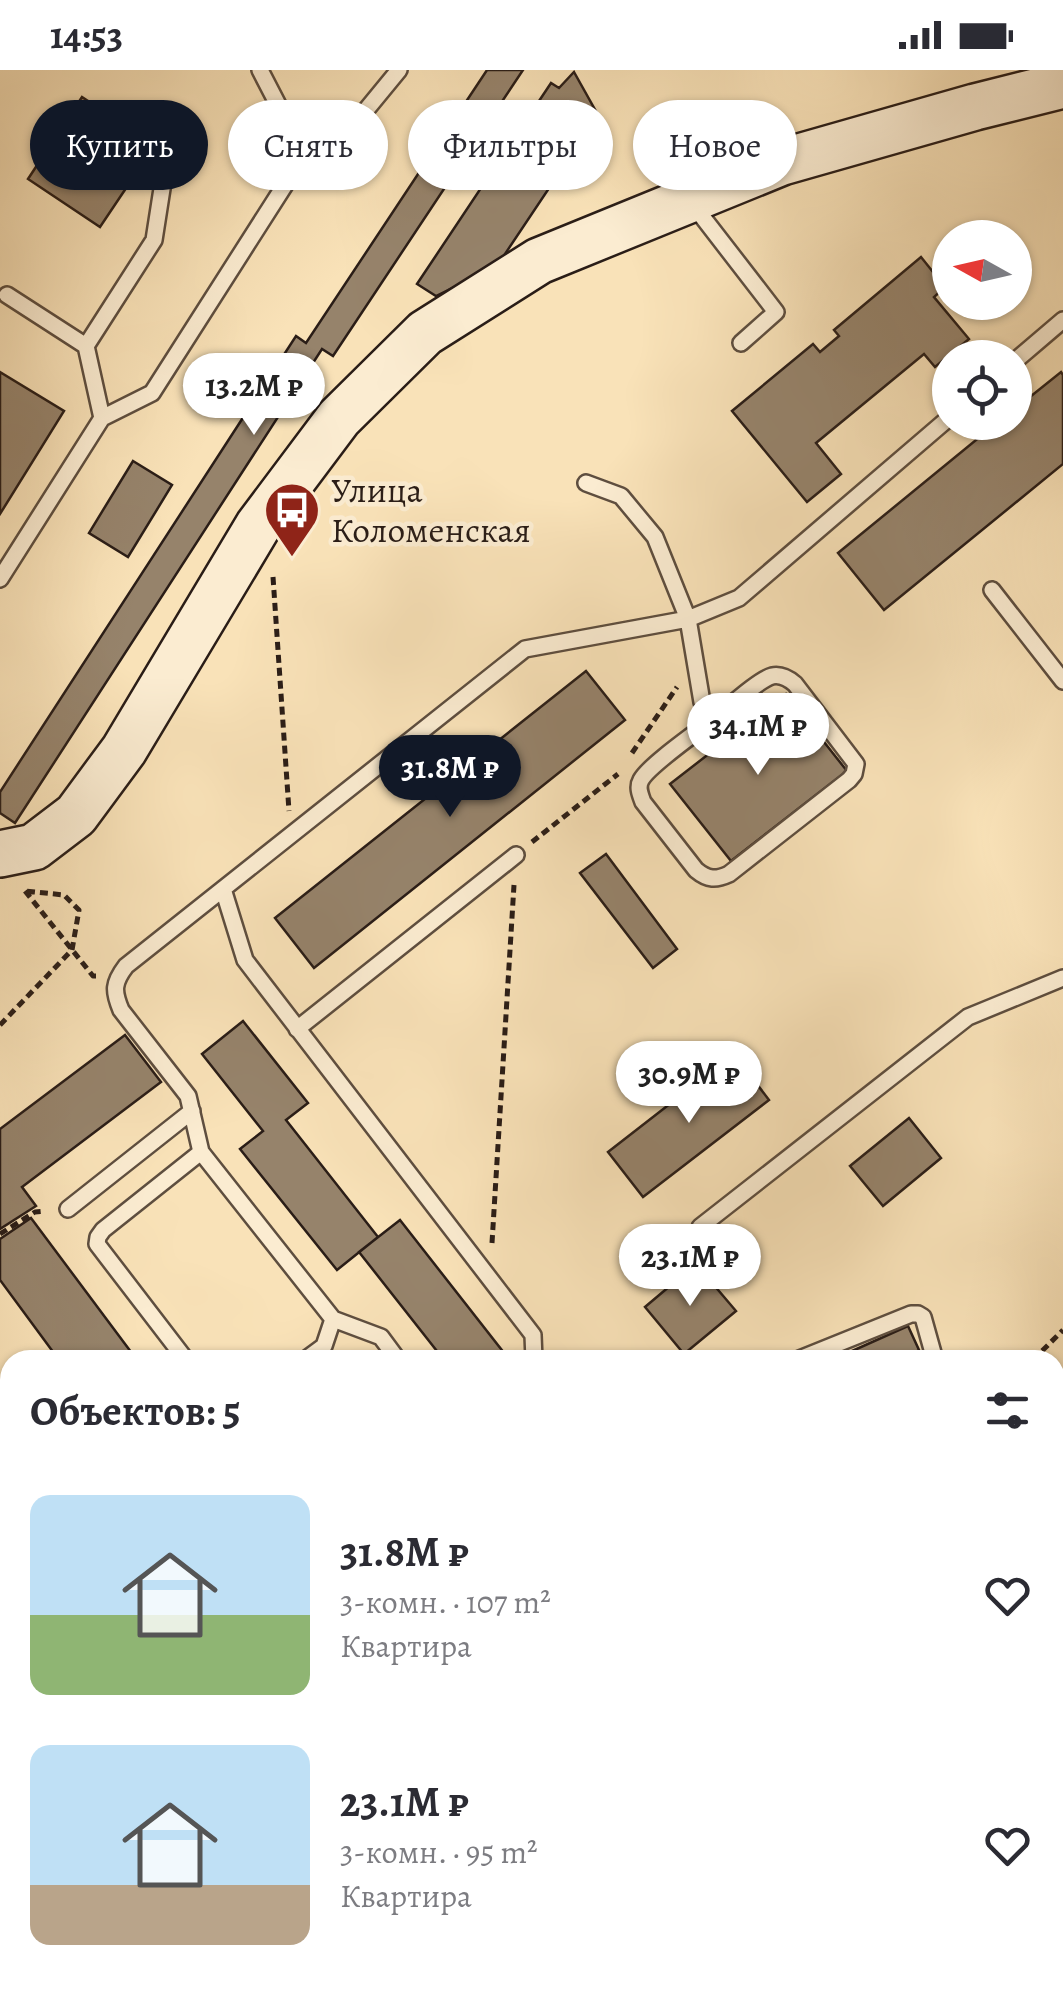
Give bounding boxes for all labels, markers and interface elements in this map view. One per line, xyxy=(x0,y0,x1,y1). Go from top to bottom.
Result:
text: 14:53 xyxy=(50,9,123,61)
chip: Купить xyxy=(30,100,208,190)
chip: Снять xyxy=(228,100,388,190)
chip: Фильтры xyxy=(408,100,613,190)
chip: Новое xyxy=(633,100,797,190)
north arrow xyxy=(932,220,1032,320)
map controls xyxy=(932,220,1032,440)
button: locate xyxy=(932,340,1032,440)
pin: 13.2M ₽ xyxy=(162,353,346,438)
text: 13.2M ₽ xyxy=(205,363,303,407)
place label: Улица Коломенская xyxy=(331,466,531,554)
bus stop icon: Улица Коломенская xyxy=(262,480,322,559)
pin: 34.1M ₽ xyxy=(666,693,850,778)
text: 34.1M ₽ xyxy=(709,703,807,747)
pin: 31.8M ₽ xyxy=(358,735,542,820)
text: 31.8M ₽ xyxy=(401,745,499,789)
pin: 30.9M ₽ xyxy=(597,1041,781,1126)
text: 30.9M ₽ xyxy=(638,1051,740,1095)
pin: 23.1M ₽ xyxy=(598,1224,782,1309)
text: 23.1M ₽ xyxy=(641,1234,739,1278)
text: Объектов: 5 xyxy=(30,1382,241,1439)
icon: filters xyxy=(980,1383,1035,1438)
text: 31.8M ₽ xyxy=(340,1523,469,1580)
icon: home xyxy=(110,1535,230,1655)
icon: heart xyxy=(980,1568,1035,1623)
text: 3-комн. · 107 m² xyxy=(340,1580,551,1624)
text: Квартира xyxy=(340,1624,472,1668)
text: 23.1M ₽ xyxy=(340,1773,469,1830)
icon: home xyxy=(110,1785,230,1905)
icon: heart xyxy=(980,1818,1035,1873)
text: 3-комн. · 95 m² xyxy=(340,1830,538,1874)
text: Квартира xyxy=(340,1874,472,1918)

